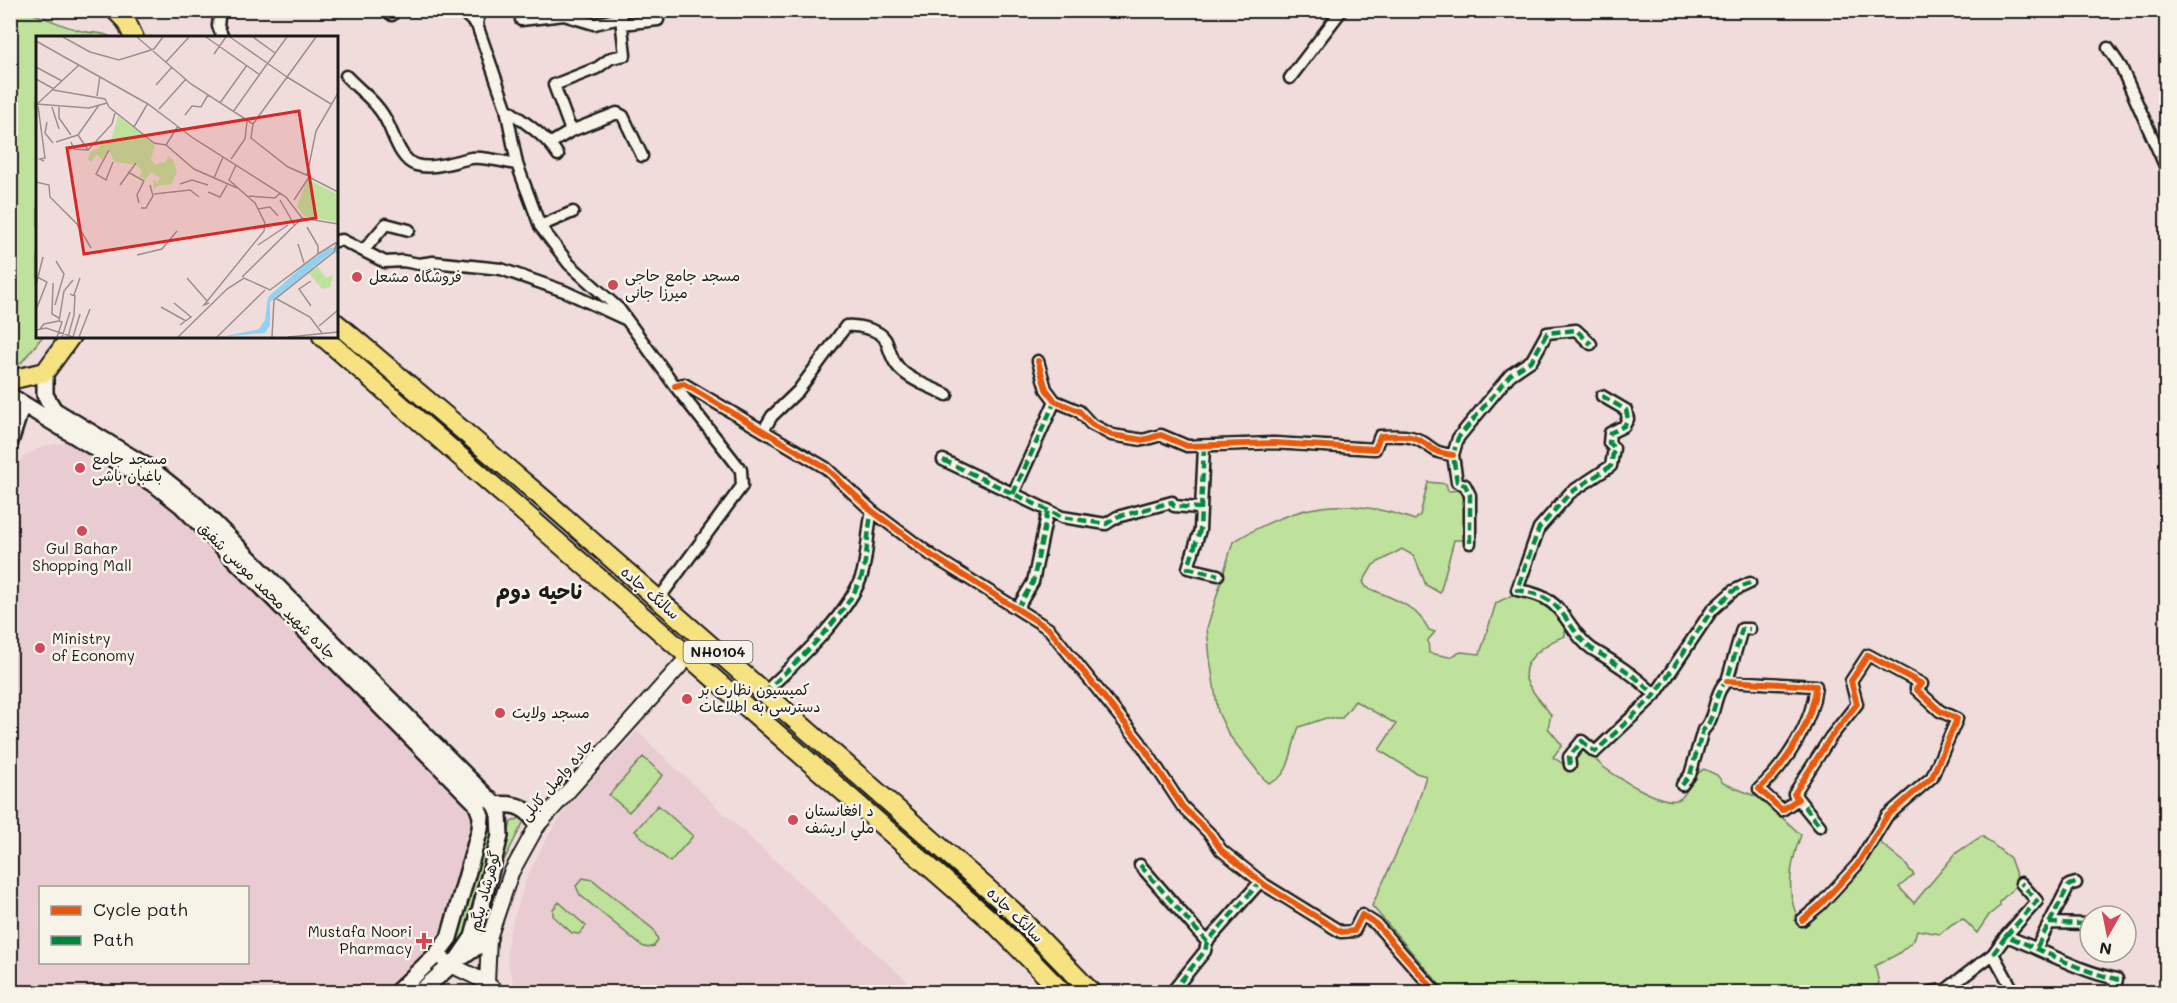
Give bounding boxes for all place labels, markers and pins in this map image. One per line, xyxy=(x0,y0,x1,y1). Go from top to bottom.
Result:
place label: مسجد جامع حاجی میرزا جانی xyxy=(625,265,740,303)
place label: فروشگاه مشعل xyxy=(369,266,462,286)
marker: فروشگاه مشعل xyxy=(350,270,364,284)
marker: مسجد جامع حاجی میرزا جانی xyxy=(606,278,620,292)
place label: مسجد جامع باغبان باشی xyxy=(92,448,167,486)
marker: مسجد جامع باغبان باشی xyxy=(73,461,87,475)
marker: Gul Bahar Shopping Mall xyxy=(75,524,89,538)
place label: Gul Bahar Shopping Mall xyxy=(32,538,132,575)
place label: Ministry of Economy xyxy=(52,628,135,665)
marker: Ministry of Economy xyxy=(33,641,47,655)
place label: کمیسیون نظارت بر دسترسی به اطلاعات xyxy=(697,679,821,717)
marker: کمیسیون نظارت بر دسترسی به اطلاعات xyxy=(680,692,694,706)
place label: مسجد ولایت xyxy=(512,702,590,722)
marker: مسجد ولایت xyxy=(493,706,507,720)
place label: د افغانستان ملي اریشف xyxy=(805,800,875,841)
marker: د افغانستان ملي اریشف xyxy=(786,813,800,827)
place label: Mustafa Noori Pharmacy xyxy=(308,921,412,958)
marker: Mustafa Noori Pharmacy xyxy=(417,934,431,948)

